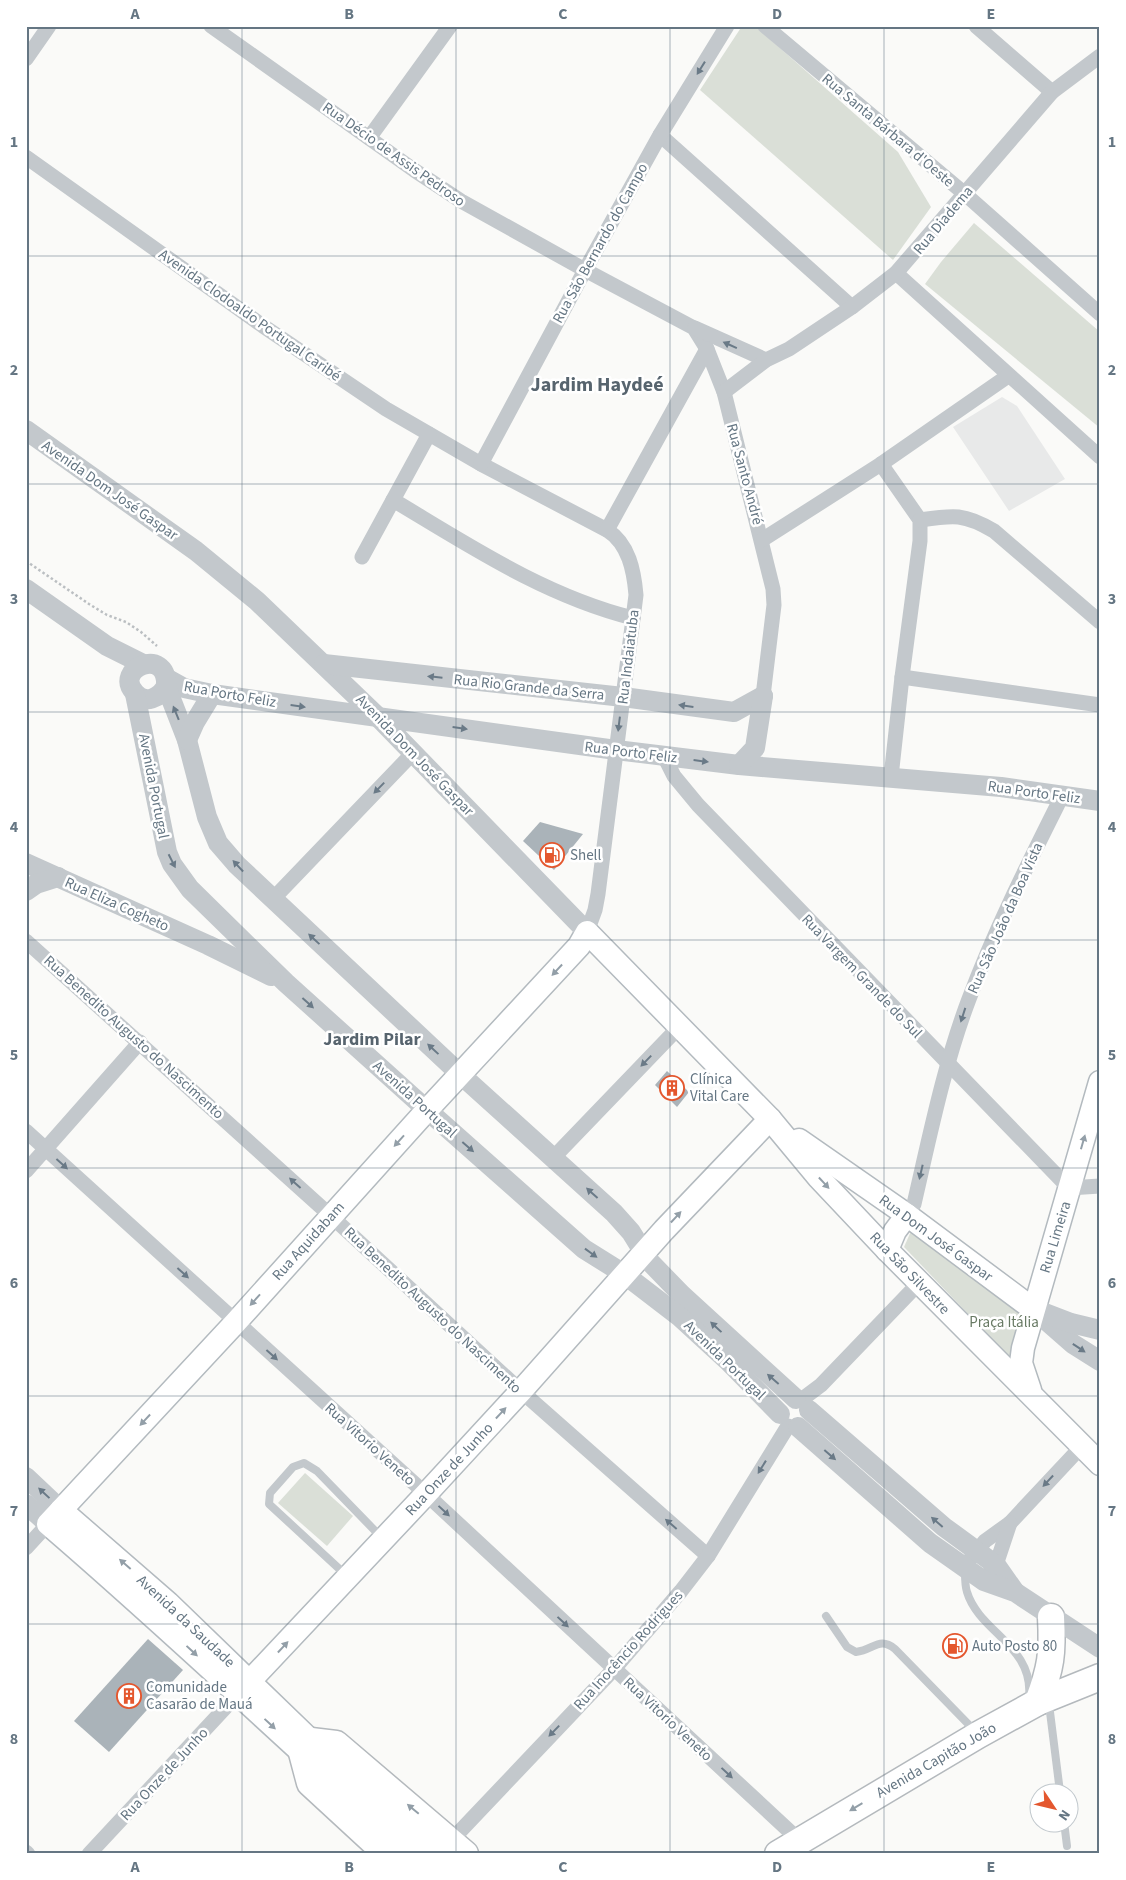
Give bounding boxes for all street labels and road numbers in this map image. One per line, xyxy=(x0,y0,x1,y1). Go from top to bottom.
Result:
street label: Rua Santa Bárbara d'Oeste xyxy=(817,69,958,192)
street label: Rua Décio de Assis Pedroso xyxy=(318,97,469,212)
street label: Rua São Bernardo do Campo xyxy=(548,159,653,327)
street label: Rua Diadema xyxy=(909,182,978,259)
street label: Avenida Clodoaldo Portugal Caribé xyxy=(154,244,345,387)
street label: Rua Santo André xyxy=(721,421,768,527)
street label: Avenida Dom José Gaspar xyxy=(37,435,183,546)
street label: Rua Indaiatuba xyxy=(612,609,645,706)
street label: Rua Rio Grande da Serra xyxy=(453,669,605,706)
street label: Rua Porto Feliz xyxy=(182,676,278,713)
street label: Avenida Dom José Gaspar xyxy=(351,690,479,821)
street label: Avenida Portugal xyxy=(133,732,174,841)
street label: Rua Porto Feliz xyxy=(583,736,679,769)
street label: Rua Porto Feliz xyxy=(986,776,1082,809)
street label: Rua São João da Boa Vista xyxy=(963,839,1048,997)
street label: Rua Eliza Cogheto xyxy=(61,872,172,937)
street label: Rua Vargem Grande do Sul xyxy=(797,909,927,1043)
street label: Rua Benedito Augusto do Nascimento xyxy=(39,951,228,1124)
street label: Avenida Portugal xyxy=(368,1056,461,1143)
street label: Rua Dom José Gaspar xyxy=(875,1190,998,1287)
street label: Rua Aquidabam xyxy=(267,1197,349,1285)
street label: Rua Limeira xyxy=(1035,1199,1076,1276)
street label: Rua Benedito Augusto do Nascimento xyxy=(339,1222,526,1398)
street label: Rua São Silvestre xyxy=(865,1227,955,1319)
street label: Avenida Portugal xyxy=(679,1316,770,1405)
street label: Rua Vitorio Veneto xyxy=(320,1398,419,1491)
street label: Rua Onze de Junho xyxy=(401,1418,498,1521)
street label: Avenida da Saudade xyxy=(132,1570,239,1673)
street label: Rua Inocêncio Rodrigues xyxy=(569,1586,688,1715)
street label: Rua Vitorio Veneto xyxy=(618,1672,717,1766)
street label: Avenida Capitão João xyxy=(872,1717,1000,1803)
street label: Rua Onze de Junho xyxy=(116,1723,213,1826)

